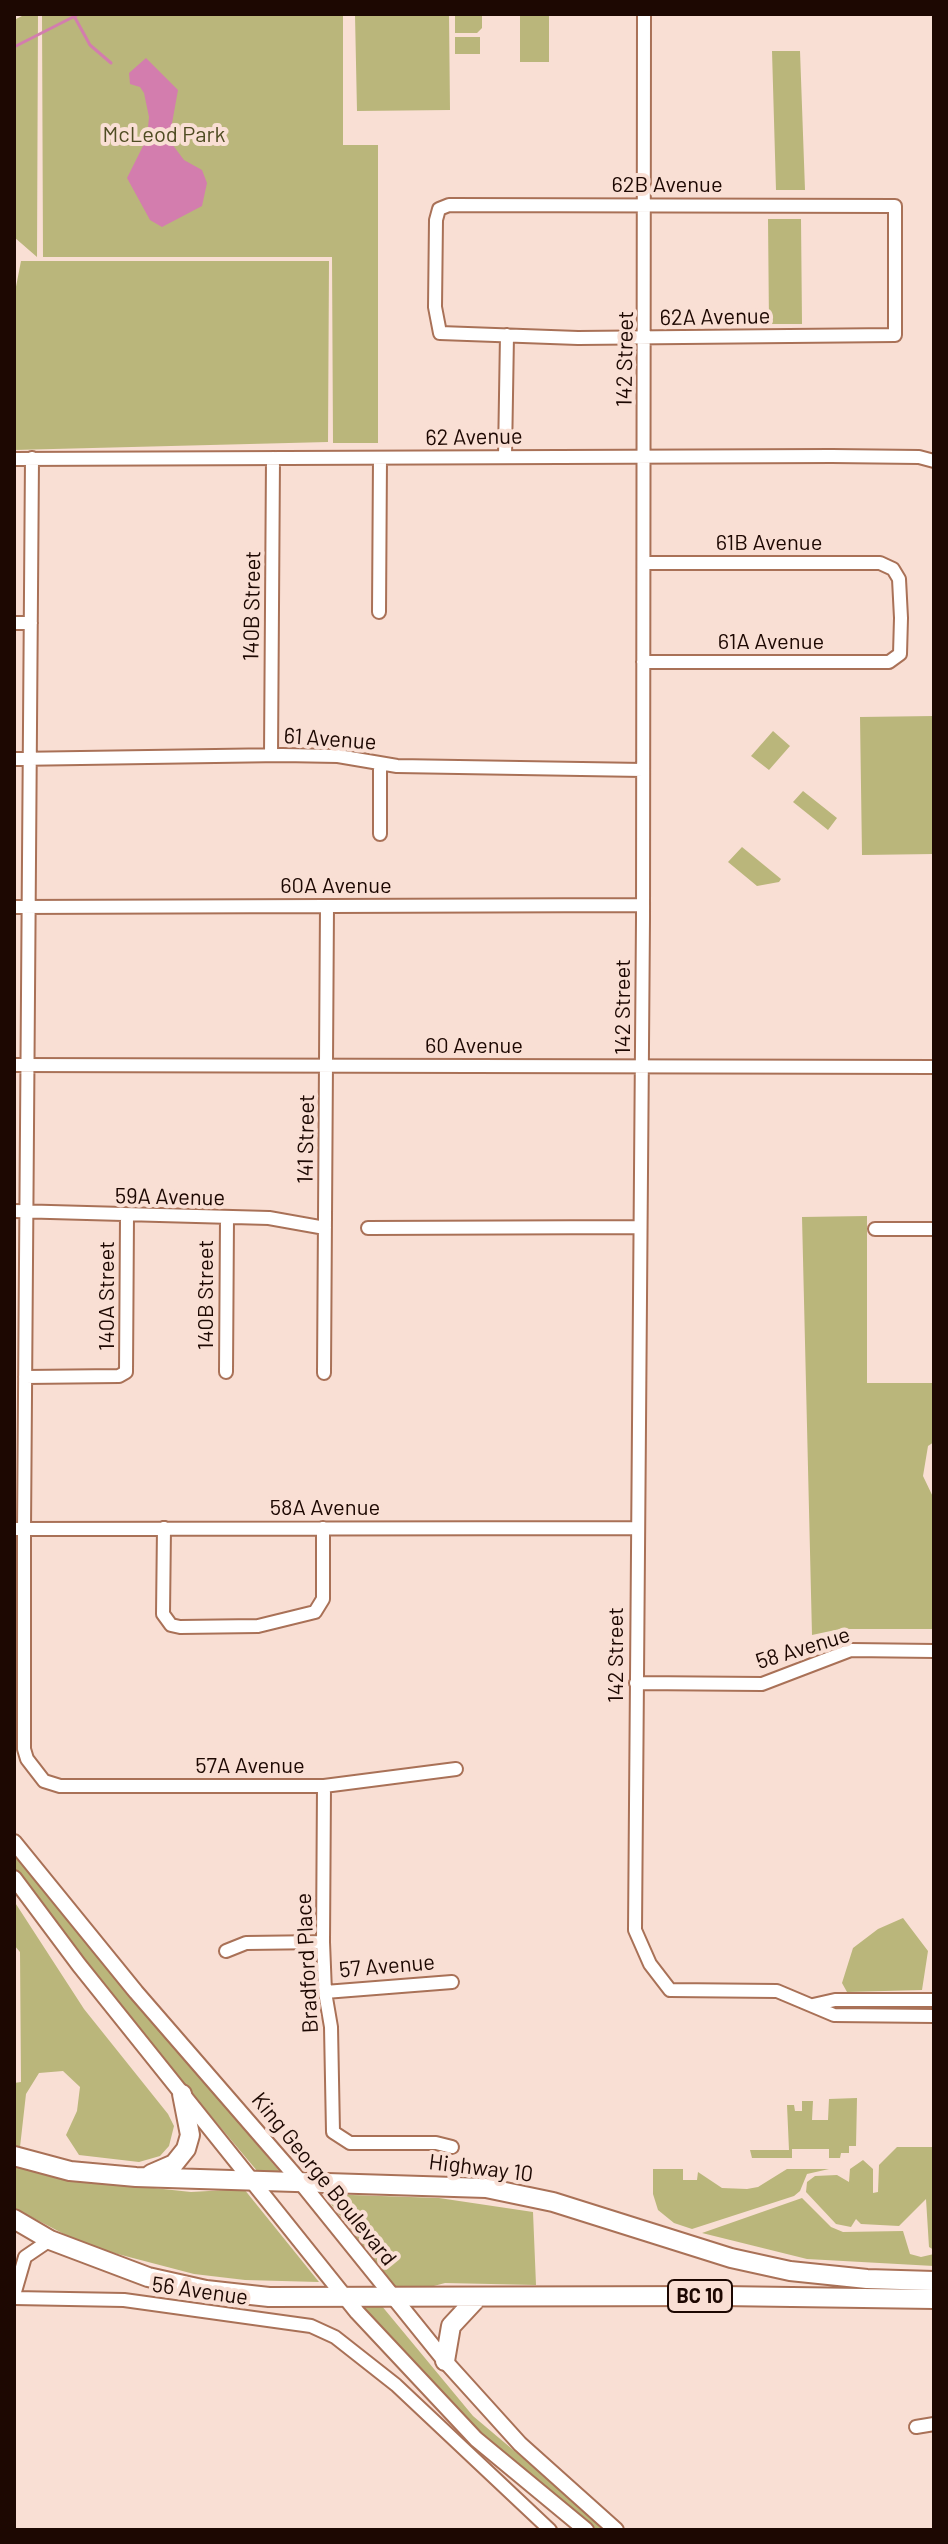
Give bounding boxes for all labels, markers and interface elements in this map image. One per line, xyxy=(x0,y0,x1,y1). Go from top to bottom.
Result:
park label: McLeod Park xyxy=(102,122,226,148)
street label: 62B Avenue xyxy=(611,172,723,198)
street label: 62A Avenue xyxy=(659,303,771,331)
street label: 142 Street xyxy=(611,311,639,407)
street label: 62 Avenue xyxy=(425,423,523,451)
street label: 61B Avenue xyxy=(716,530,822,556)
street label: 140B Street xyxy=(238,551,266,661)
street label: 61A Avenue xyxy=(718,629,824,655)
street label: 61 Avenue xyxy=(283,723,377,755)
street label: 60A Avenue xyxy=(280,873,392,899)
street label: 142 Street xyxy=(610,959,636,1055)
street label: 60 Avenue xyxy=(425,1033,523,1059)
street label: 141 Street xyxy=(292,1094,320,1184)
street label: 59A Avenue xyxy=(115,1183,225,1211)
street label: 140B Street xyxy=(193,1240,219,1350)
street label: 140A Street xyxy=(94,1241,120,1351)
street label: 58A Avenue xyxy=(270,1495,380,1521)
street label: 142 Street xyxy=(603,1607,629,1703)
street label: 58 Avenue xyxy=(753,1621,853,1675)
street label: 57A Avenue xyxy=(195,1753,305,1779)
street label: Bradford Place xyxy=(290,1892,324,2034)
street label: 57 Avenue xyxy=(338,1949,436,1983)
street label: King George Boulevard xyxy=(246,2087,402,2271)
street label: Highway 10 xyxy=(427,2149,535,2187)
street label: 56 Avenue xyxy=(150,2271,250,2311)
road number: BC 10 xyxy=(668,2280,732,2312)

